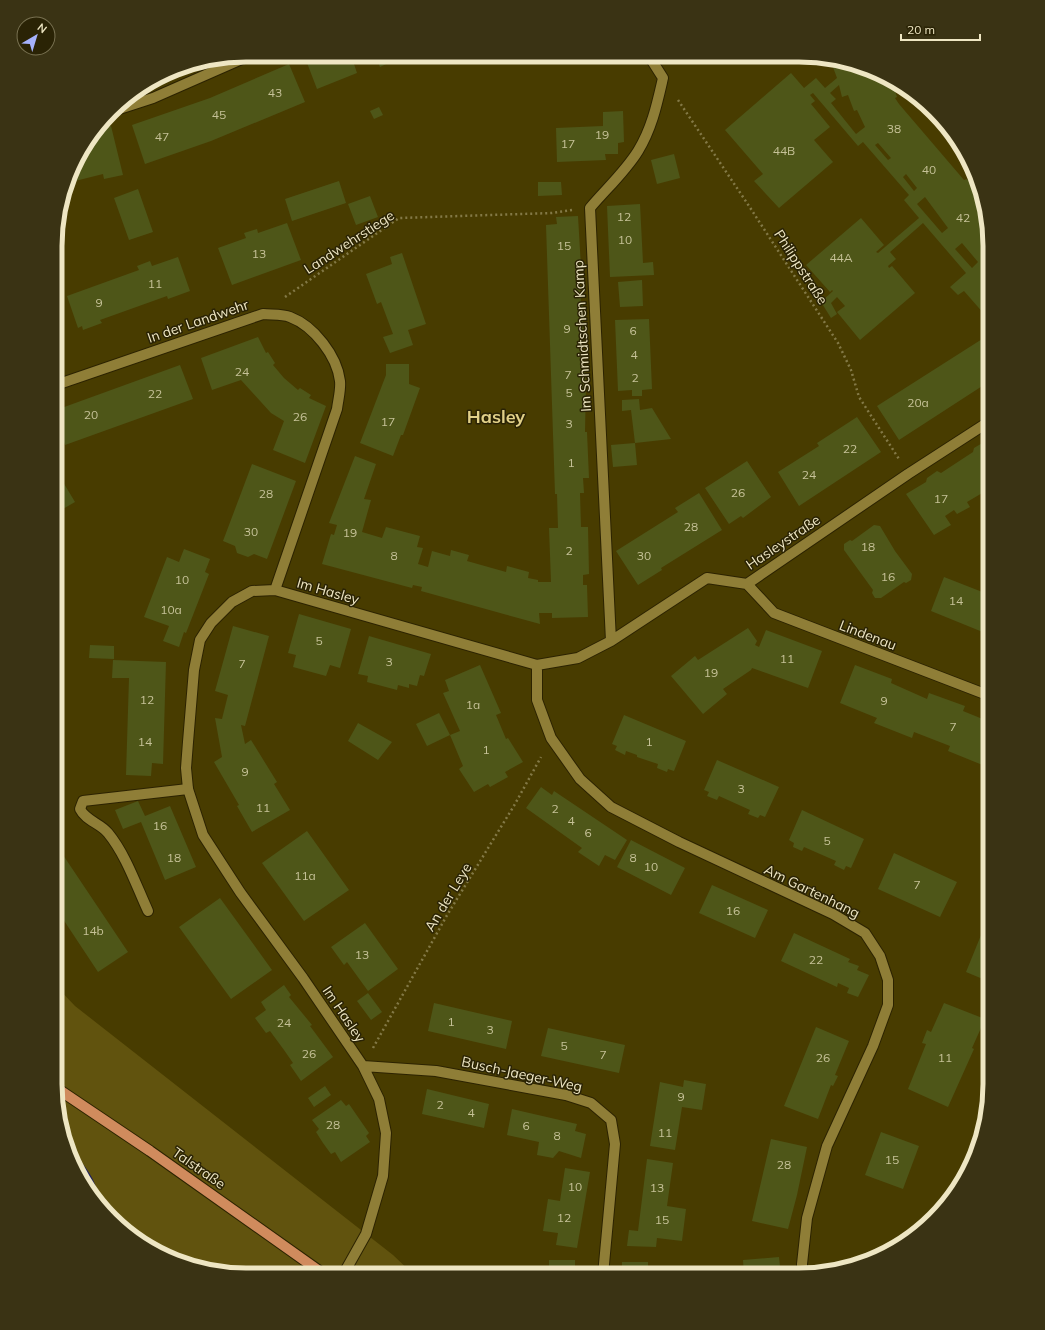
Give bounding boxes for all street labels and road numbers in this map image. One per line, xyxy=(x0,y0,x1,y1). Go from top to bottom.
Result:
street label: Landwehrstiege xyxy=(300,206,398,278)
street label: Philippstraße xyxy=(770,226,832,308)
street label: Im Schmidtschen Kamp xyxy=(569,260,595,412)
street label: In der Landwehr xyxy=(145,295,252,347)
street label: Hasleystraße xyxy=(742,511,824,573)
street label: Im Hasley xyxy=(295,574,362,609)
street label: Lindenau xyxy=(837,616,899,654)
street label: An der Leye xyxy=(420,859,476,935)
street label: Am Gartenhang xyxy=(761,860,863,922)
street label: Im Hasley xyxy=(319,982,370,1046)
street label: Busch-Jaeger-Weg xyxy=(460,1052,584,1096)
street label: Talstraße xyxy=(169,1143,229,1193)

